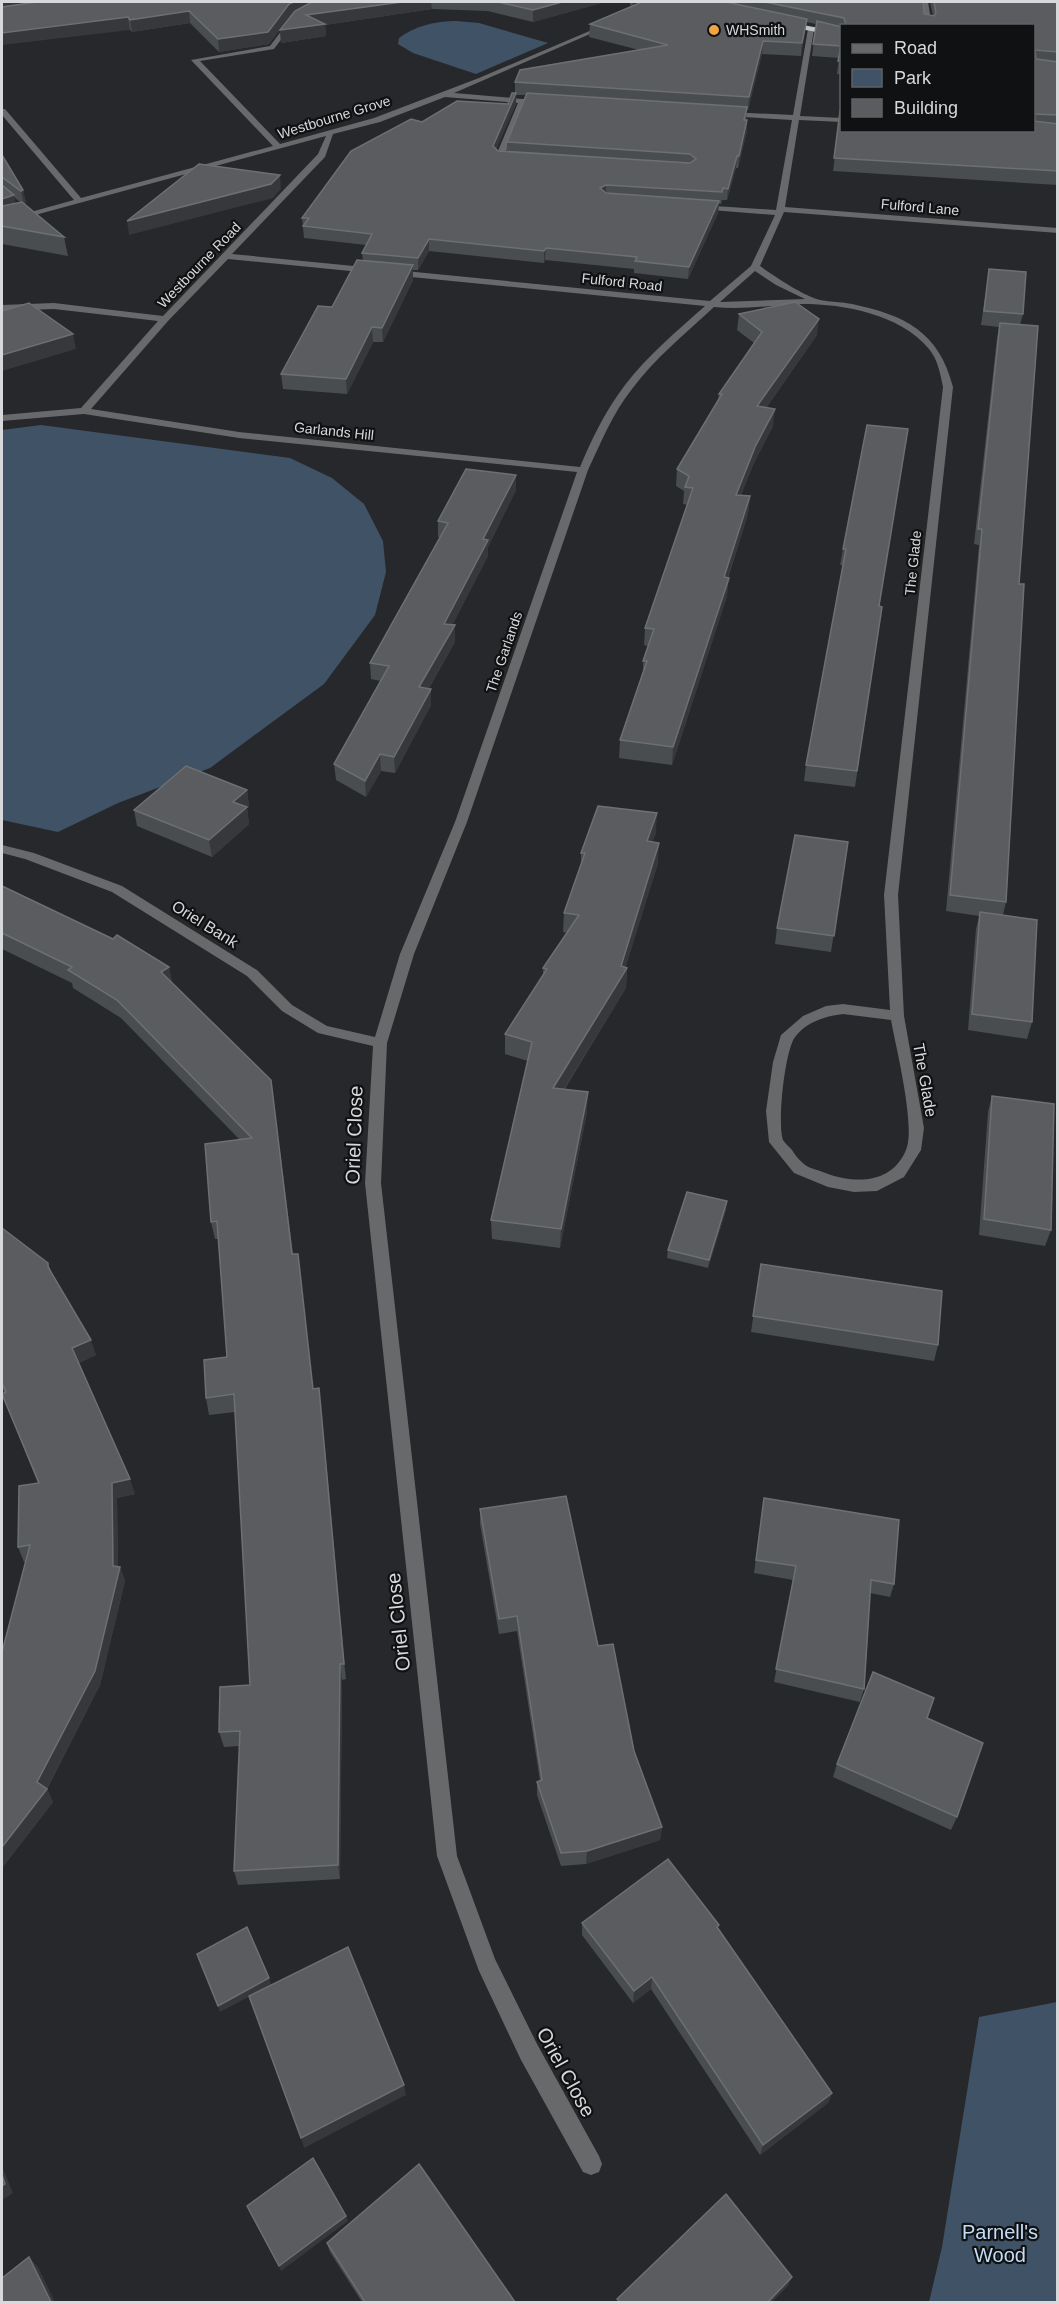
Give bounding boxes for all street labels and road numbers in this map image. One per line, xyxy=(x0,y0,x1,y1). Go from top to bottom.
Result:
street label: Westbourne Grove xyxy=(276,92,393,142)
street label: Fulford Lane xyxy=(880,196,960,218)
street label: Westbourne Road xyxy=(154,219,244,311)
street label: Fulford Road xyxy=(581,270,663,294)
street label: Garlands Hill xyxy=(293,419,375,443)
street label: The Glade xyxy=(902,529,924,596)
street label: The Garlands xyxy=(483,609,525,695)
street label: Oriel Bank xyxy=(169,897,242,952)
street label: The Glade xyxy=(910,1042,940,1118)
street label: Oriel Close xyxy=(341,1085,367,1185)
street label: Oriel Close xyxy=(382,1572,414,1672)
street label: Oriel Close xyxy=(532,2023,600,2121)

